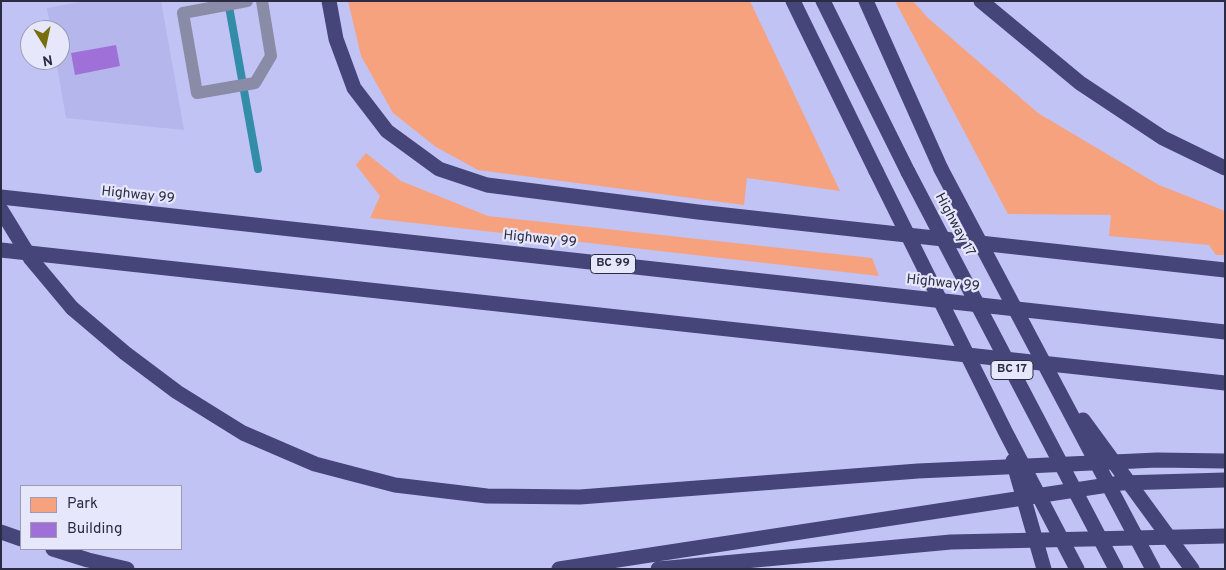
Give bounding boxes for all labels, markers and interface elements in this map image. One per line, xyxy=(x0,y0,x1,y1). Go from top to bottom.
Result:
north arrow xyxy=(20,20,70,70)
text: N xyxy=(41,50,54,69)
street label: Highway 99 xyxy=(101,184,175,208)
street label: Highway 17 xyxy=(930,190,978,260)
street label: Highway 99 xyxy=(503,228,577,252)
road number: BC 99 xyxy=(590,254,636,274)
street label: Highway 99 xyxy=(906,272,980,296)
road number: BC 17 xyxy=(991,360,1033,380)
legend xyxy=(20,485,182,550)
text: Park xyxy=(67,495,98,514)
text: Building xyxy=(67,520,122,539)

